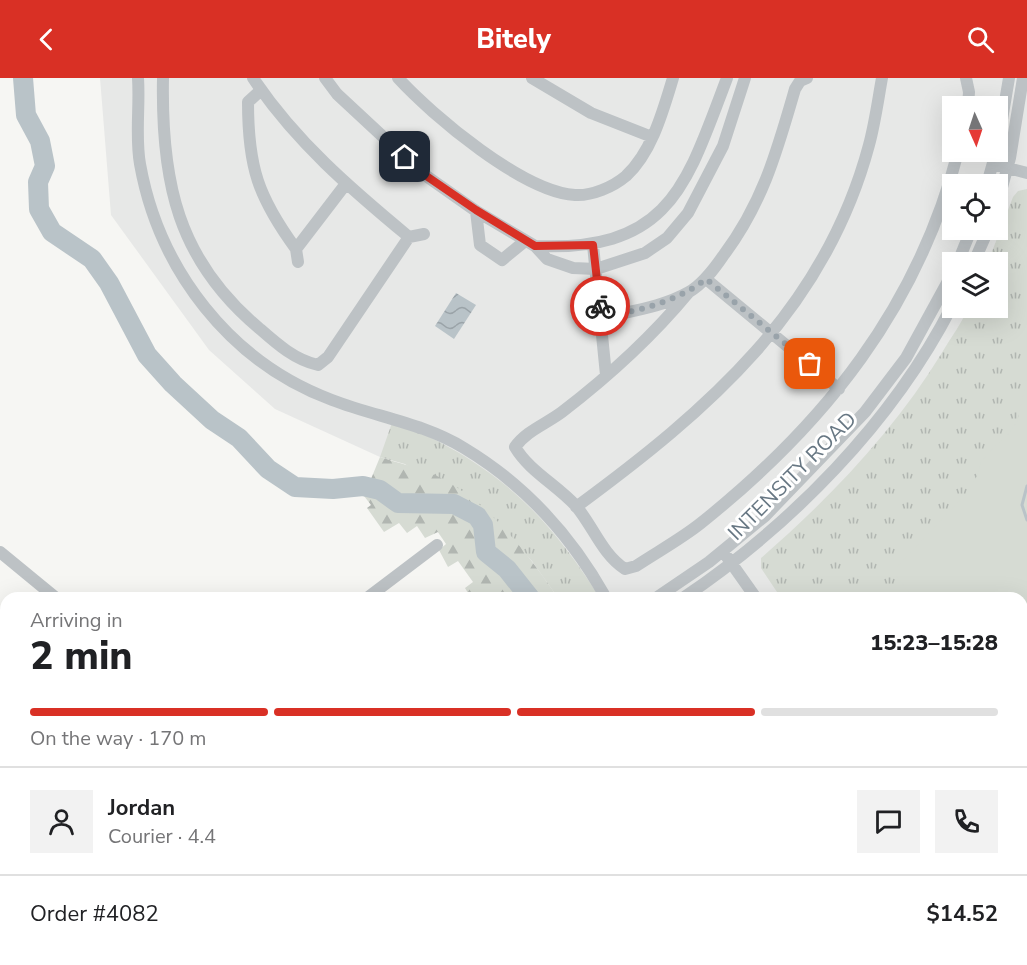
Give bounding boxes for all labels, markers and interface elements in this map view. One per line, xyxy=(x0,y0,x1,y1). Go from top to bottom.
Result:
text: Bitely xyxy=(476,21,551,58)
icon: back xyxy=(30,23,63,56)
icon: search xyxy=(964,23,997,56)
north arrow xyxy=(942,96,1008,162)
map controls xyxy=(942,96,1008,318)
pin xyxy=(379,131,430,182)
icon: home xyxy=(388,140,421,173)
button: locate xyxy=(942,174,1008,240)
button: layers xyxy=(942,252,1008,318)
courier xyxy=(570,276,630,336)
icon: bike xyxy=(584,290,617,323)
pin xyxy=(784,338,835,389)
icon: bag xyxy=(793,347,826,380)
street label: INTENSITY ROAD xyxy=(722,406,862,546)
text: Arriving in xyxy=(30,607,123,634)
text: 15:23–15:28 xyxy=(870,628,998,658)
text: 2 min xyxy=(30,630,133,683)
text: On the way · 170 m xyxy=(30,725,206,752)
button: person xyxy=(30,790,93,853)
button: chat xyxy=(857,790,920,853)
button: phone xyxy=(935,790,998,853)
text: Jordan xyxy=(108,793,175,823)
text: Courier · 4.4 xyxy=(108,823,216,850)
text: Order #4082 xyxy=(30,899,159,929)
text: $14.52 xyxy=(927,899,998,929)

